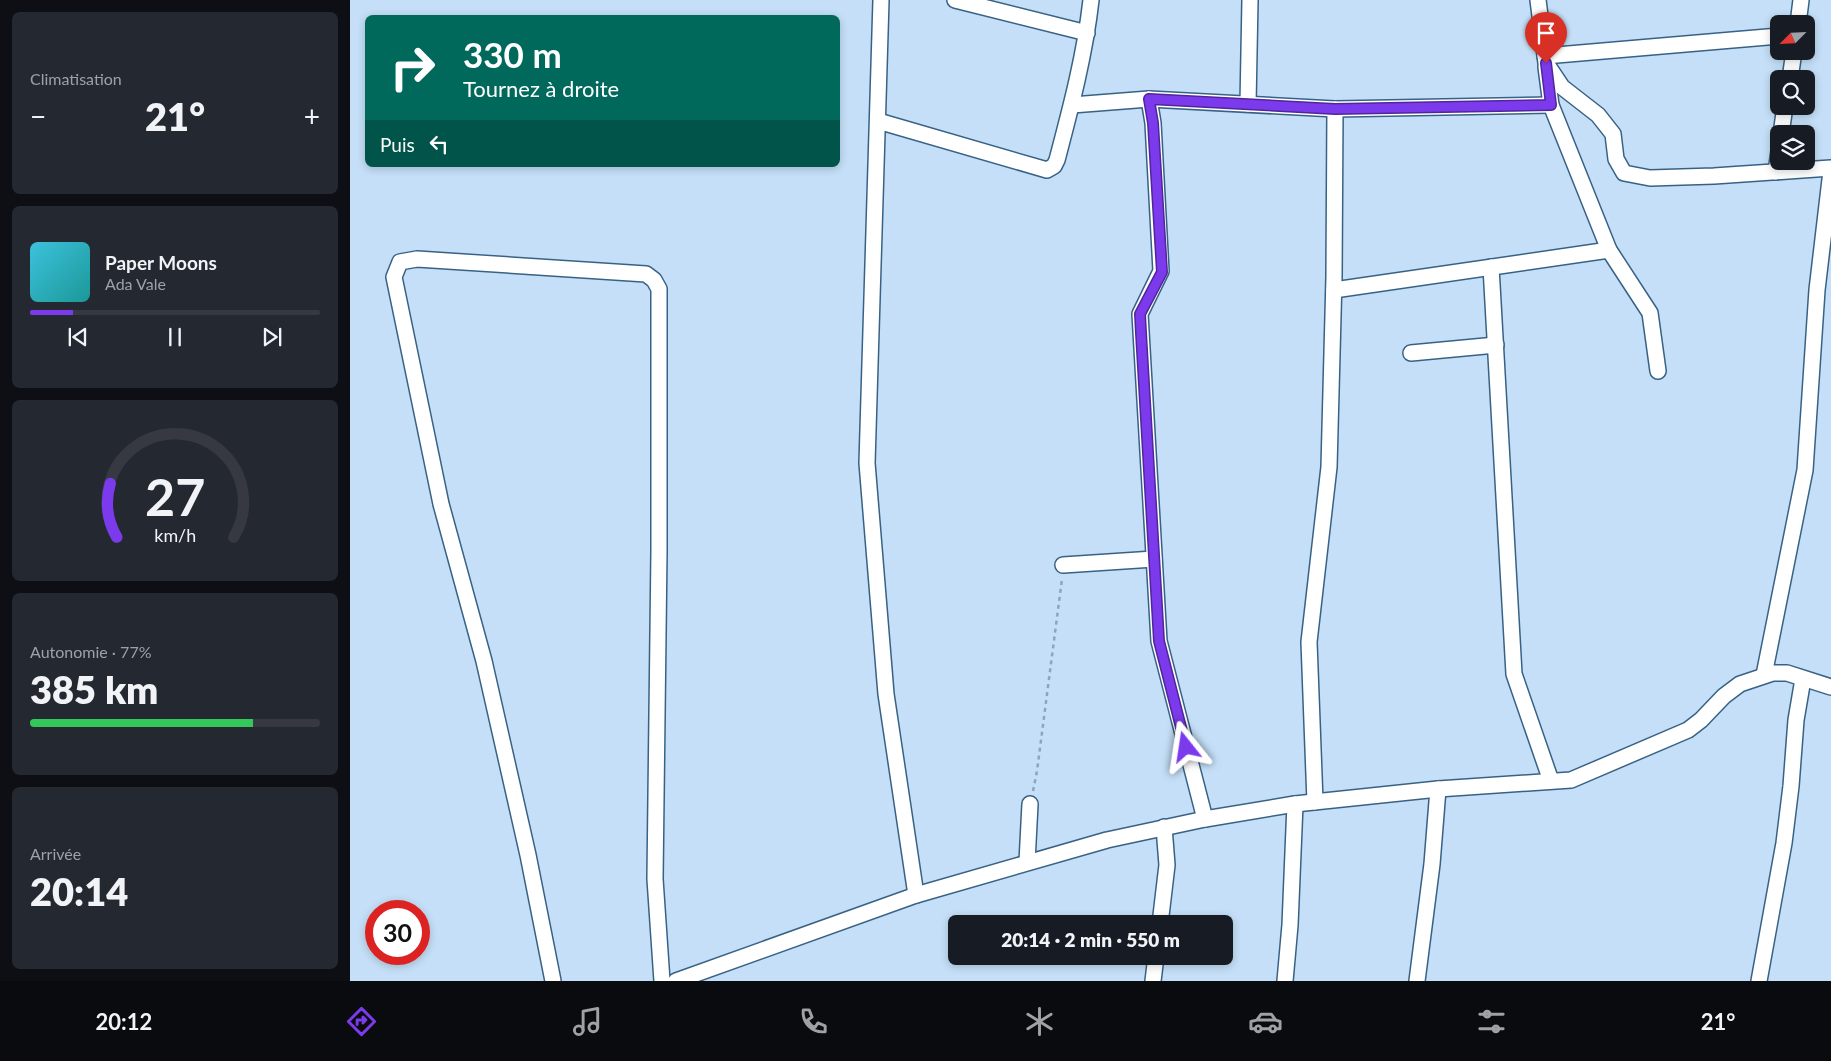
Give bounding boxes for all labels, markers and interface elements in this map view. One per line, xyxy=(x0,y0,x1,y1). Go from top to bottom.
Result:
pin xyxy=(1525,12,1567,63)
north arrow xyxy=(1770,15,1815,60)
map controls xyxy=(1770,15,1815,170)
icon: arrive xyxy=(1532,19,1560,47)
text: 330 m xyxy=(463,33,562,75)
icon: right xyxy=(380,35,445,100)
text: Climatisation xyxy=(30,69,122,88)
button: search xyxy=(1770,70,1815,115)
text: Tournez à droite xyxy=(463,75,619,102)
text: 21° xyxy=(145,93,205,139)
text: − xyxy=(30,99,46,133)
text: + xyxy=(304,99,320,133)
button: layers xyxy=(1770,125,1815,170)
icon: left xyxy=(425,130,453,158)
text: Puis xyxy=(380,133,415,156)
text: Paper Moons xyxy=(105,251,217,274)
text: Ada Vale xyxy=(105,274,166,293)
icon: previous xyxy=(64,323,92,351)
icon: pause xyxy=(161,323,189,351)
icon: next xyxy=(258,323,286,351)
text: 27 xyxy=(145,465,205,527)
text: km/h xyxy=(154,524,196,546)
text: Autonomie · 77% xyxy=(30,642,152,661)
text: 385 km xyxy=(30,666,158,712)
position arrow xyxy=(1159,720,1211,772)
text: Arrivée xyxy=(30,844,81,863)
text: 20:14 xyxy=(30,868,128,914)
speed limit sign: 30 xyxy=(365,900,430,965)
text: 20:14 · 2 min · 550 m xyxy=(1001,928,1180,951)
icon: directions xyxy=(344,1004,379,1039)
icon: music xyxy=(570,1004,605,1039)
icon: phone xyxy=(796,1004,831,1039)
icon: climate xyxy=(1022,1004,1057,1039)
icon: car xyxy=(1248,1004,1283,1039)
icon: filters xyxy=(1474,1004,1509,1039)
text: 20:12 xyxy=(96,1008,152,1035)
text: 21° xyxy=(1701,1008,1735,1035)

